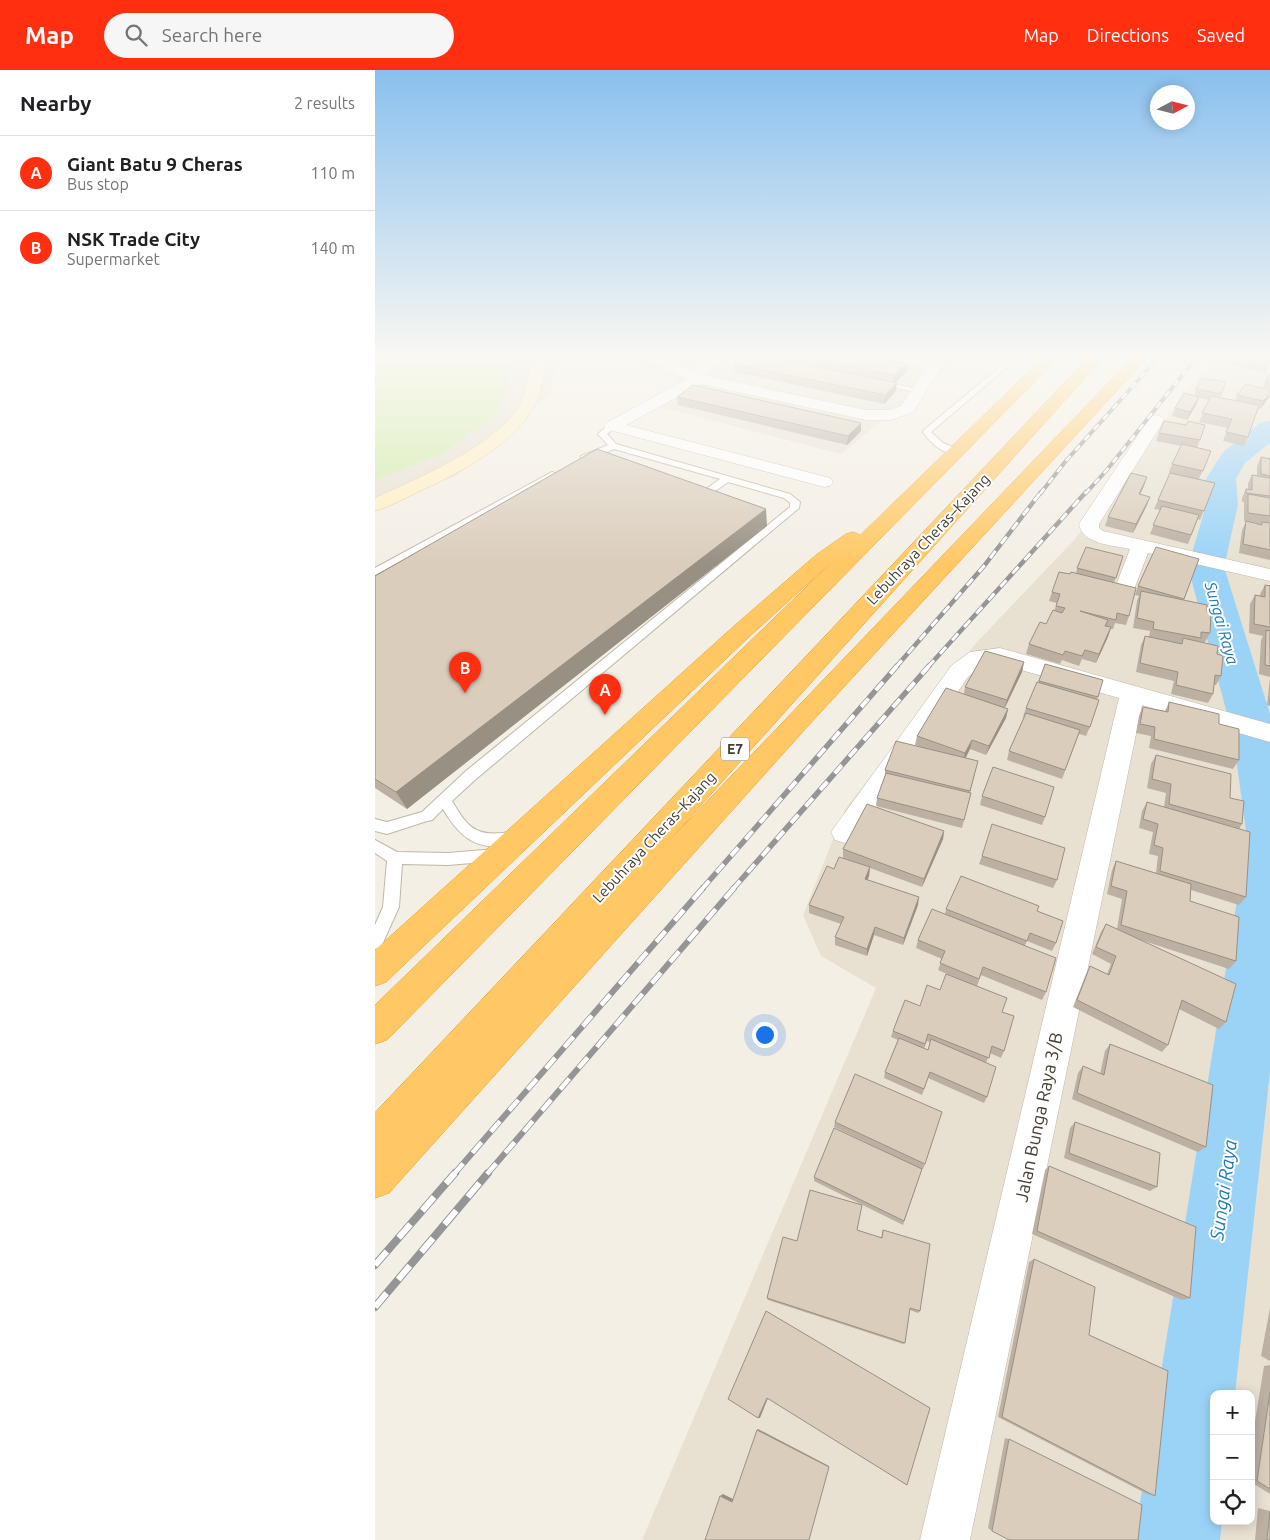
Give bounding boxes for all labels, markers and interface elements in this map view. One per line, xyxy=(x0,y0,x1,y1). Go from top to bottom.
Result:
search box xyxy=(104,13,454,58)
icon: search xyxy=(122,21,150,49)
text: Map xyxy=(25,22,74,49)
text: Search here xyxy=(162,24,262,46)
text: Map xyxy=(1023,25,1059,45)
text: Directions xyxy=(1087,25,1169,45)
text: Saved xyxy=(1197,25,1245,45)
north arrow xyxy=(1150,85,1195,130)
text: Nearby xyxy=(20,91,91,115)
text: 2 results xyxy=(294,94,355,112)
text: Giant Batu 9 Cheras xyxy=(67,153,243,175)
text: A xyxy=(30,164,42,182)
text: 110 m xyxy=(310,164,355,182)
text: Bus stop xyxy=(67,175,129,193)
text: NSK Trade City xyxy=(67,228,200,250)
text: B xyxy=(31,239,41,257)
text: 140 m xyxy=(310,239,355,257)
text: Supermarket xyxy=(67,250,160,268)
street label: Lebuhraya Cheras–Kajang xyxy=(863,470,993,608)
water label: Sungai Raya xyxy=(1201,579,1242,667)
pin: B xyxy=(449,652,481,693)
pin: A xyxy=(589,674,621,715)
road number: E7 xyxy=(721,738,749,761)
street label: Lebuhraya Cheras–Kajang xyxy=(589,768,719,906)
your location xyxy=(752,1022,778,1048)
street label: Jalan Bunga Raya 3/B xyxy=(1010,1030,1066,1204)
water label: Sungai Raya xyxy=(1205,1138,1241,1243)
map controls xyxy=(1210,1390,1255,1525)
button: + xyxy=(1210,1390,1255,1435)
button: − xyxy=(1210,1435,1255,1480)
button: locate xyxy=(1210,1480,1255,1525)

